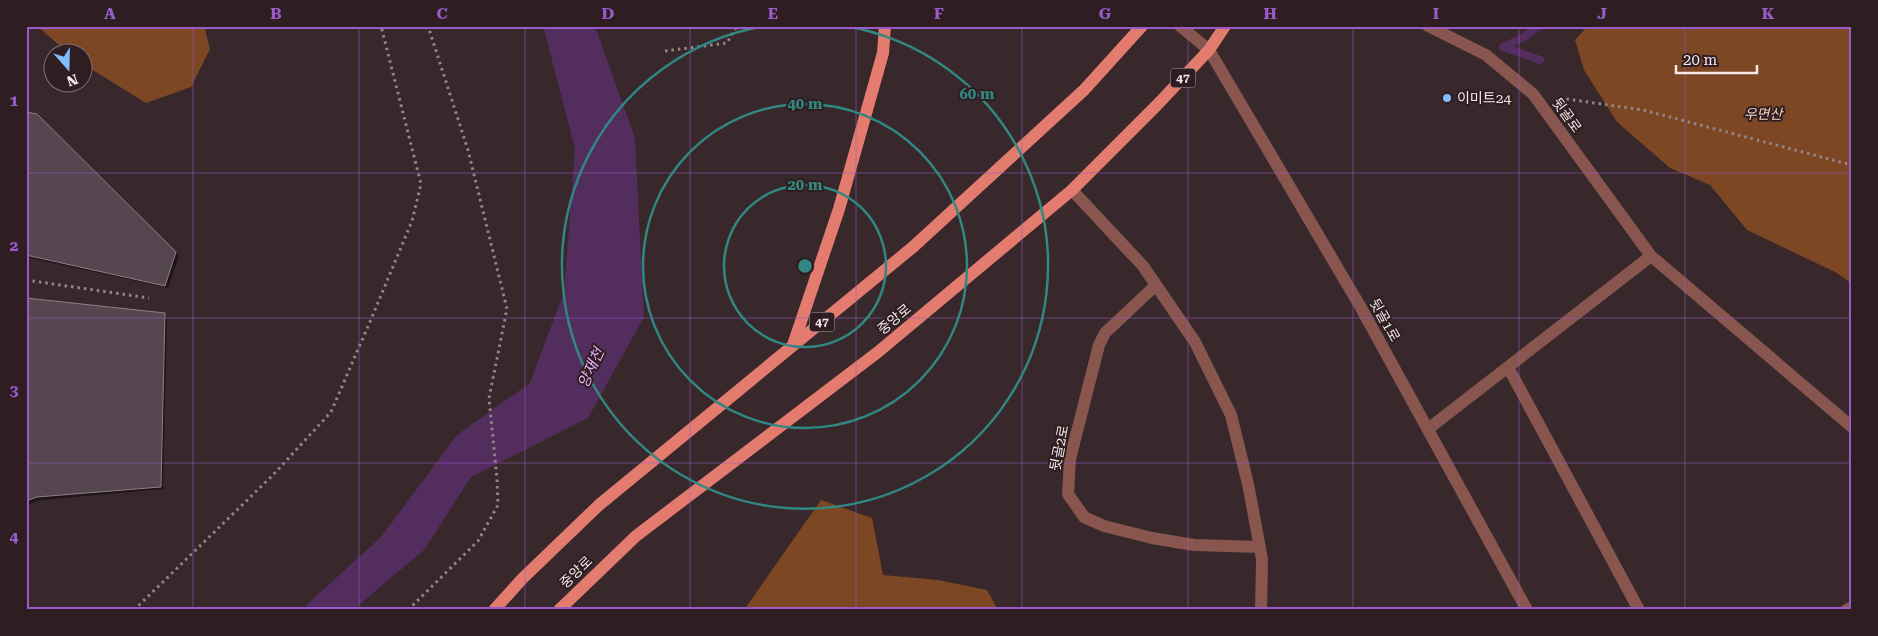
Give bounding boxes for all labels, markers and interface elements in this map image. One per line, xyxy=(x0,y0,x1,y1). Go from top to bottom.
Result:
text: A xyxy=(104,4,116,23)
text: B xyxy=(270,4,282,23)
text: C xyxy=(436,4,448,23)
text: D xyxy=(602,4,615,23)
text: E xyxy=(768,4,778,23)
text: F xyxy=(934,4,944,23)
text: G xyxy=(1099,4,1112,23)
text: H xyxy=(1263,4,1277,23)
text: I xyxy=(1433,4,1439,23)
text: J xyxy=(1597,4,1607,23)
text: K xyxy=(1762,4,1775,23)
north arrow xyxy=(42,42,92,92)
scale bar xyxy=(1676,42,1757,74)
text: 20 m xyxy=(1683,51,1718,69)
road number: 47 xyxy=(1170,68,1196,88)
text: N xyxy=(64,71,80,90)
text: 60 m xyxy=(959,85,995,103)
place label: 이미트24 xyxy=(1457,90,1511,106)
text: 1 xyxy=(10,91,19,110)
marker: 이미트24 xyxy=(1441,92,1453,104)
text: 40 m xyxy=(787,95,823,113)
street label: 뒷골로 xyxy=(1549,95,1585,135)
park label: 우면산 xyxy=(1744,106,1784,122)
text: 20 m xyxy=(787,176,823,194)
text: 2 xyxy=(10,236,19,255)
centre of rings xyxy=(796,257,814,275)
street label: 뒷골1로 xyxy=(1367,296,1403,344)
street label: 중앙로 xyxy=(874,300,914,338)
road number: 47 xyxy=(810,313,834,332)
water label: 양재천 xyxy=(574,343,609,391)
text: 3 xyxy=(10,381,19,400)
street label: 뒷골2로 xyxy=(1047,424,1071,472)
text: 4 xyxy=(10,527,19,546)
street label: 중앙로 xyxy=(557,553,596,591)

